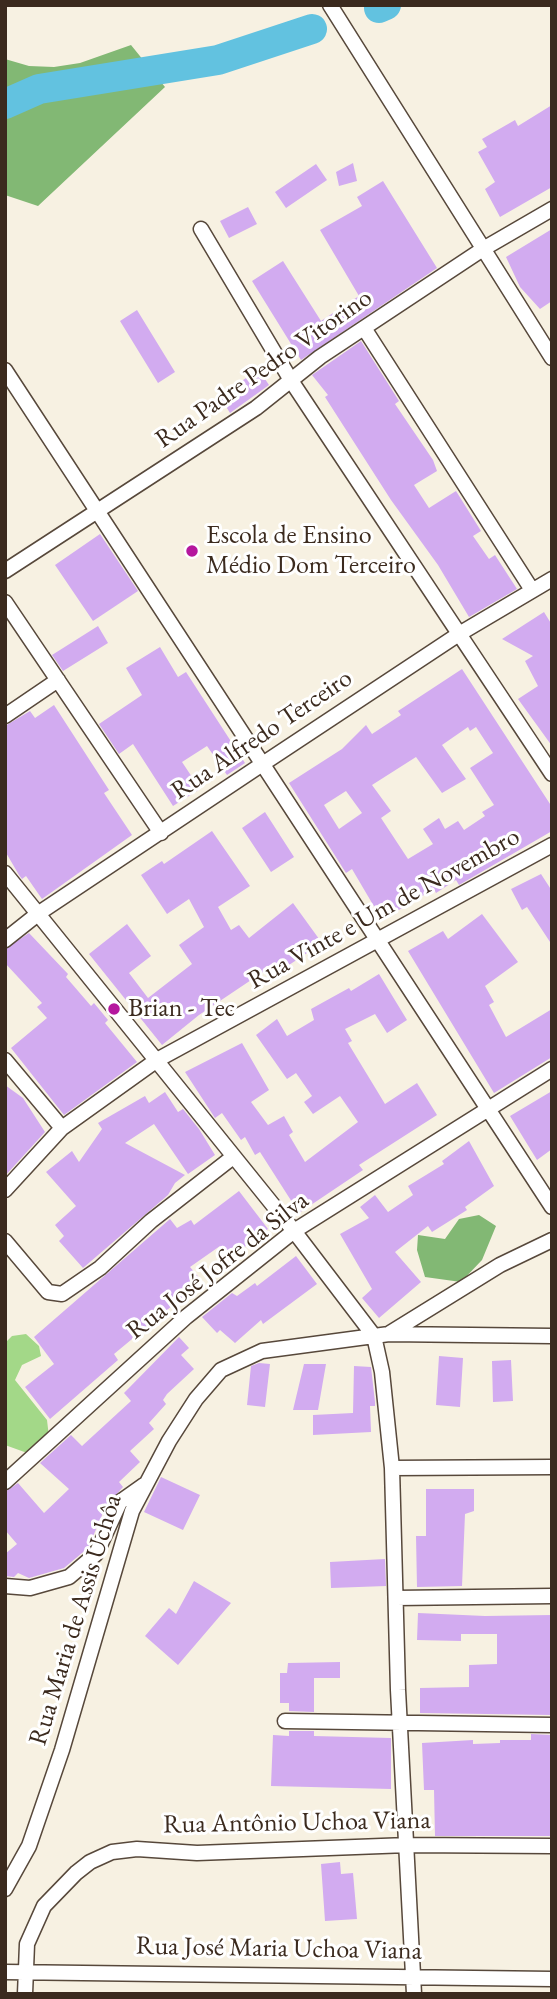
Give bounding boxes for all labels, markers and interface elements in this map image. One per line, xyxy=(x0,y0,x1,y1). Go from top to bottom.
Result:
street label: Rua Padre Pedro Vitorino xyxy=(150,282,378,456)
place label: Escola de Ensino Médio Dom Terceiro xyxy=(206,520,416,582)
marker: Escola de Ensino Médio Dom Terceiro xyxy=(184,543,200,559)
street label: Rua Alfredo Terceiro xyxy=(166,663,358,807)
street label: Rua Vinte e Um de Novembro xyxy=(243,821,525,997)
place label: Brian - Tec xyxy=(128,993,235,1025)
marker: Brian - Tec xyxy=(106,1001,122,1017)
street label: Rua José Jofre da Silva xyxy=(121,1185,315,1347)
street label: Rua Maria de Assis Uchôa xyxy=(23,1491,129,1749)
street label: Rua Antônio Uchoa Viana xyxy=(163,1805,431,1841)
street label: Rua José Maria Uchoa Viana xyxy=(136,1931,422,1967)

